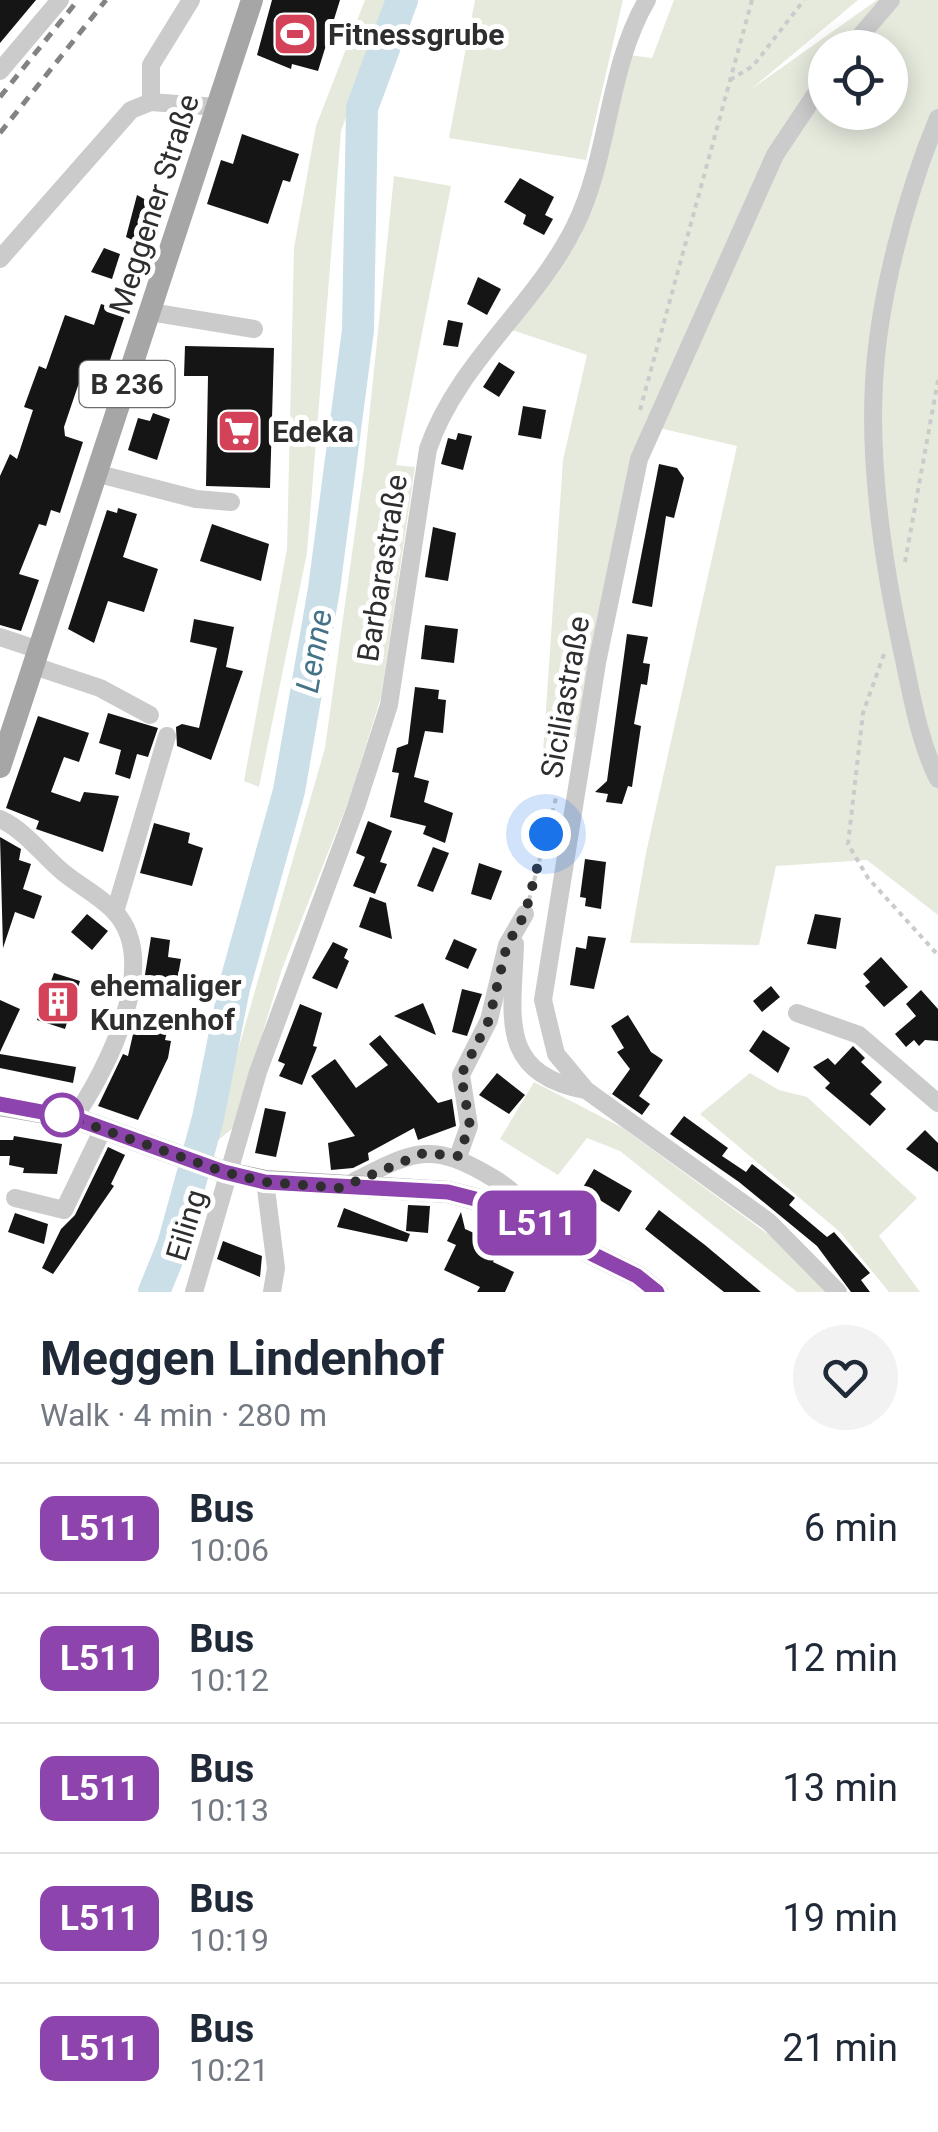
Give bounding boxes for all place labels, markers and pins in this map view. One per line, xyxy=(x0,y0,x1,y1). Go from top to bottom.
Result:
sports icon: Fitnessgrube xyxy=(272,11,318,57)
place label: Fitnessgrube xyxy=(328,17,504,52)
supermarket icon: Edeka xyxy=(216,408,262,454)
place label: Edeka xyxy=(272,414,354,449)
place label: ehemaliger Kunzenhof xyxy=(90,968,241,1037)
building icon: ehemaliger Kunzenhof xyxy=(35,979,81,1025)
unlabelled marker xyxy=(41,1094,83,1136)

